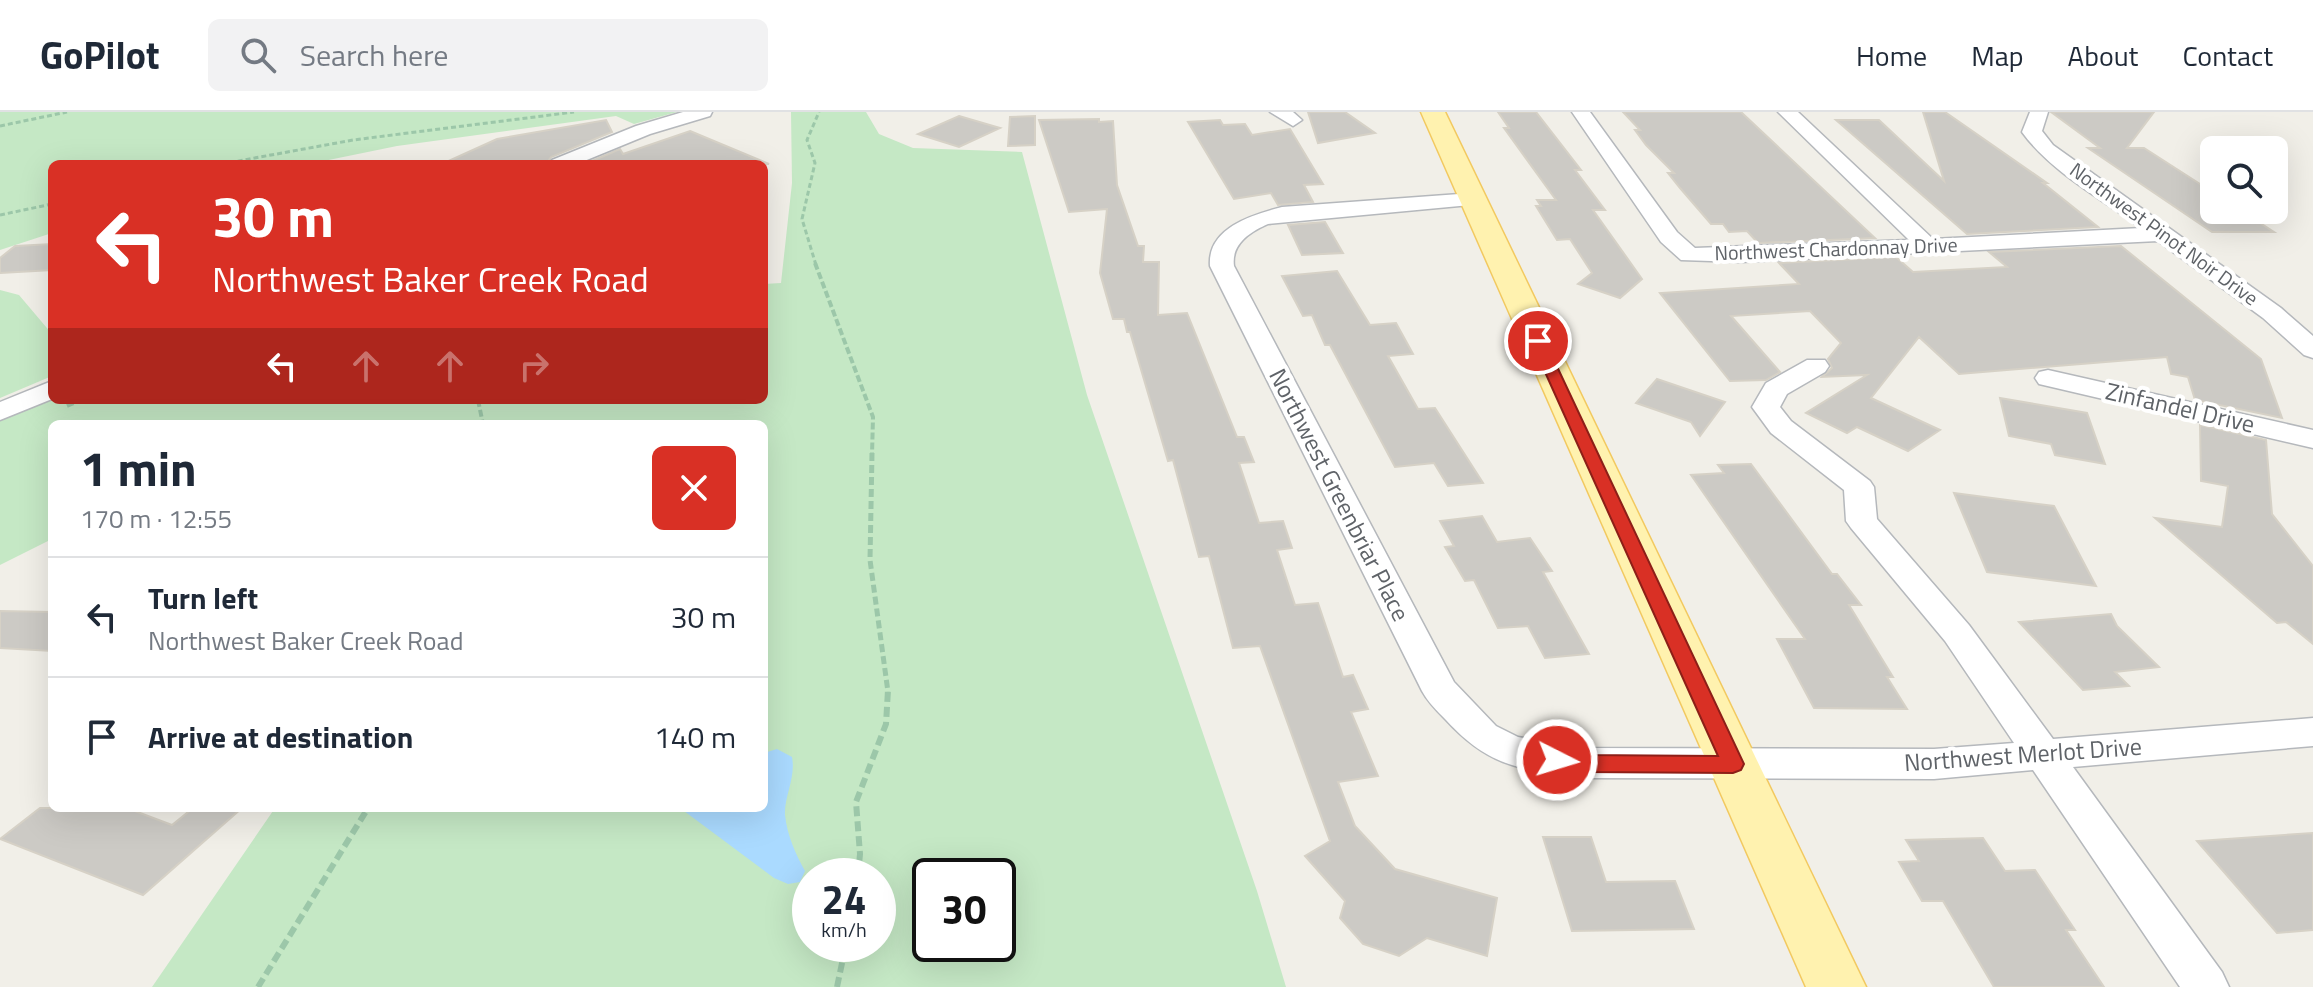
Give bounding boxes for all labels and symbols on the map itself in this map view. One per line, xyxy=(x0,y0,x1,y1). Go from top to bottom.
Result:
street label: Northwest Pinot Noir Drive xyxy=(2063,154,2265,313)
street label: Northwest Chardonnay Drive xyxy=(1714,229,1958,268)
pin xyxy=(1504,307,1572,375)
street label: Northwest Greenbriar Place xyxy=(1260,362,1419,627)
street label: Zinfandel Drive xyxy=(2102,372,2258,442)
position arrow xyxy=(1515,718,1599,802)
street label: Northwest Merlot Drive xyxy=(1903,728,2143,780)
speed limit sign: 30 xyxy=(912,858,1016,962)

